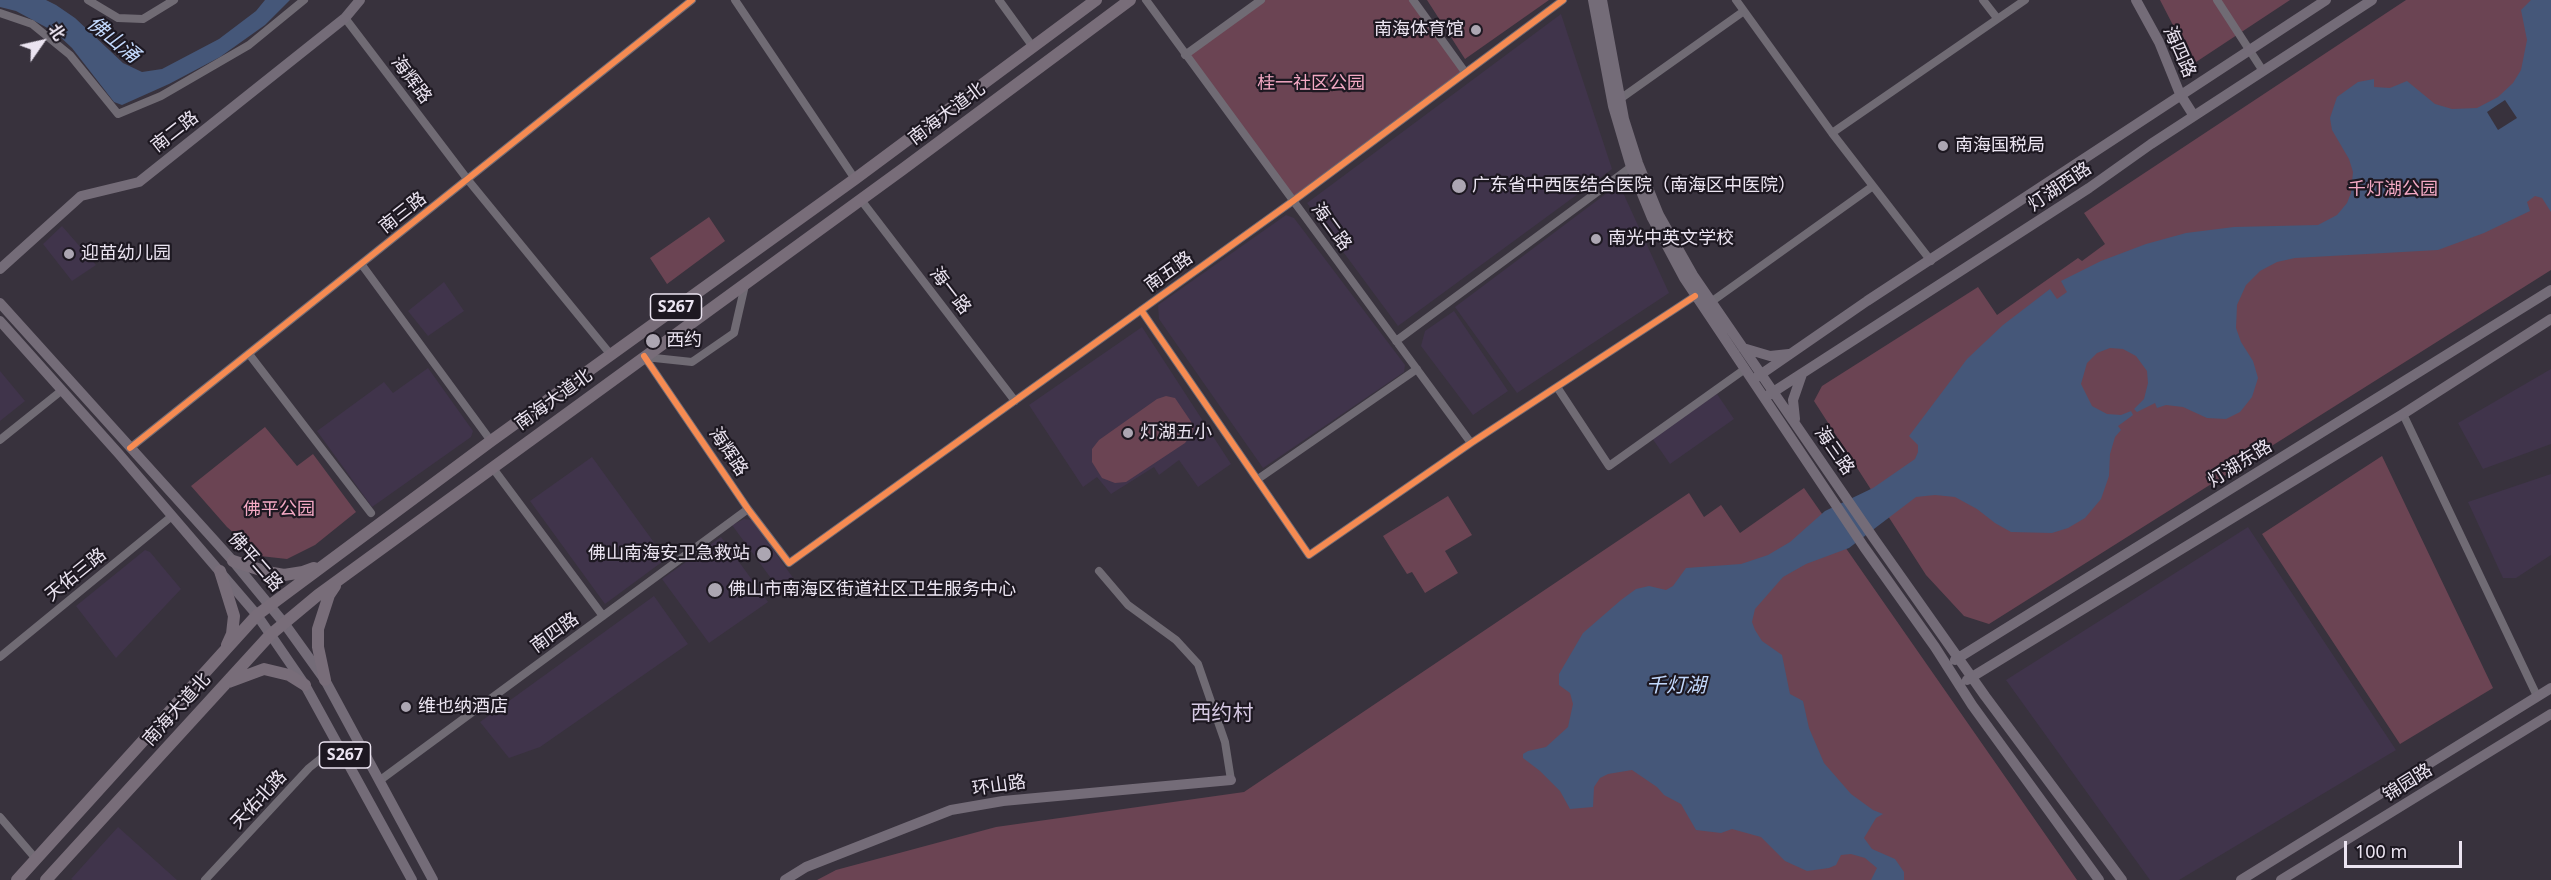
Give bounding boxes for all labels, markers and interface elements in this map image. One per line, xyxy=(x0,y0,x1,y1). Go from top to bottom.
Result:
north arrow xyxy=(12,12,72,72)
water label: 佛山涌 xyxy=(82,12,144,68)
text: 北 xyxy=(43,19,71,45)
place label: 南海体育馆 xyxy=(1374,19,1464,41)
marker: 南海体育馆 xyxy=(1469,23,1483,37)
street label: 海四路 xyxy=(2158,23,2200,81)
street label: 海辉路 xyxy=(386,52,436,108)
park label: 桂一社区公园 xyxy=(1257,73,1365,95)
street label: 南海大道北 xyxy=(905,78,989,150)
street label: 南二路 xyxy=(147,107,203,157)
place label: 南海国税局 xyxy=(1955,135,2045,157)
marker: 南海国税局 xyxy=(1936,139,1950,153)
street label: 灯湖西路 xyxy=(2024,158,2096,216)
place label: 广东省中西医结合医院（南海区中医院） xyxy=(1472,175,1796,197)
marker: 广东省中西医结合医院（南海区中医院） xyxy=(1450,177,1468,195)
park label: 千灯湖公园 xyxy=(2348,179,2438,201)
street label: 南三路 xyxy=(375,188,431,238)
street label: 海二路 xyxy=(1306,199,1356,255)
place label: 南光中英文学校 xyxy=(1608,228,1734,250)
marker: 南光中英文学校 xyxy=(1589,232,1603,246)
place label: 迎苗幼儿园 xyxy=(81,243,171,265)
marker: 迎苗幼儿园 xyxy=(62,247,76,261)
street label: 南五路 xyxy=(1141,247,1197,297)
street label: 海一路 xyxy=(925,263,975,319)
road number: S267 xyxy=(650,294,702,320)
place label: 西约 xyxy=(666,330,702,352)
marker: 西约 xyxy=(644,332,662,350)
street label: 南海大道北 xyxy=(511,365,597,435)
place label: 灯湖五小 xyxy=(1140,422,1212,444)
street label: 海三路 xyxy=(1810,423,1858,479)
street label: 海辉路 xyxy=(704,424,752,480)
marker: 灯湖五小 xyxy=(1121,426,1135,440)
street label: 灯湖东路 xyxy=(2204,436,2276,492)
park label: 佛平公园 xyxy=(243,499,315,521)
street label: 佛平二路 xyxy=(223,528,287,596)
place label: 佛山南海安卫急救站 xyxy=(588,543,750,565)
street label: 天佑三路 xyxy=(41,544,111,606)
marker: 佛山南海安卫急救站 xyxy=(755,545,773,563)
place label: 佛山市南海区街道社区卫生服务中心 xyxy=(728,579,1016,601)
marker: 佛山市南海区街道社区卫生服务中心 xyxy=(706,581,724,599)
street label: 南四路 xyxy=(527,608,583,658)
street label: 南海大道北 xyxy=(139,669,215,751)
water label: 千灯湖 xyxy=(1646,674,1706,698)
place label: 维也纳酒店 xyxy=(418,696,508,718)
marker: 维也纳酒店 xyxy=(399,700,413,714)
district label: 西约村 xyxy=(1191,701,1253,727)
road number: S267 xyxy=(320,742,370,768)
street label: 锦园路 xyxy=(2379,760,2437,806)
street label: 天佑北路 xyxy=(227,766,291,834)
street label: 环山路 xyxy=(971,772,1027,800)
scale bar xyxy=(2347,829,2466,867)
text: 100 m xyxy=(2355,839,2407,863)

